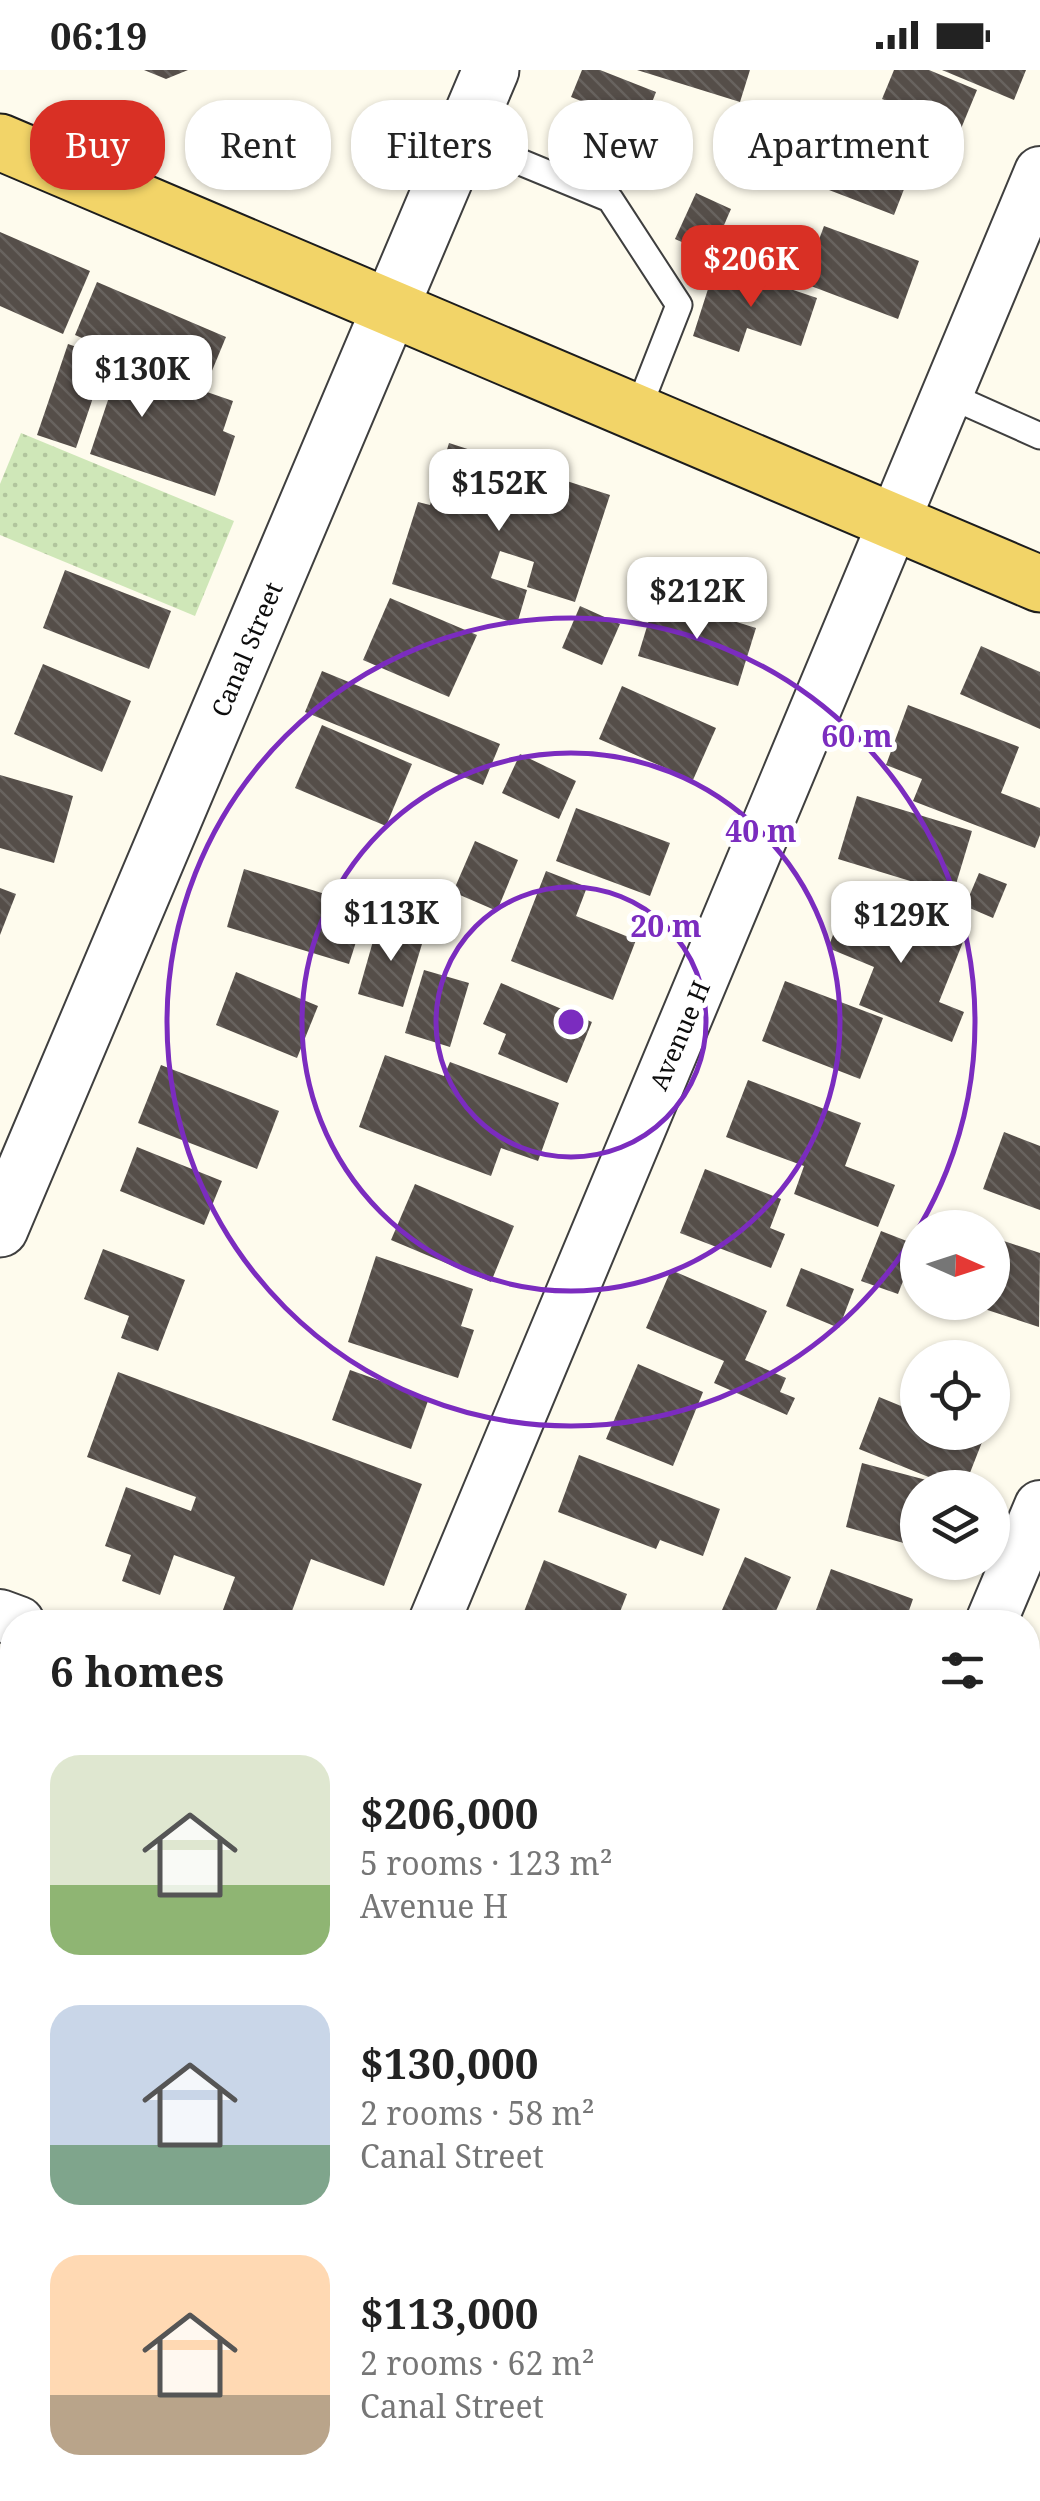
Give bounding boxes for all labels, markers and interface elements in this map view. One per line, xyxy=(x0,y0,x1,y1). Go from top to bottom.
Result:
text: 06:19 xyxy=(50,9,147,61)
chip: Buy xyxy=(30,100,165,190)
chip: Rent xyxy=(185,100,331,190)
chip: Filters xyxy=(351,100,528,190)
chip: New xyxy=(548,100,693,190)
chip: Apartment xyxy=(713,100,964,190)
pin: $206K xyxy=(681,225,821,310)
text: $206K xyxy=(703,236,799,279)
pin: $130K xyxy=(72,335,212,420)
text: $130K xyxy=(94,346,190,389)
pin: $152K xyxy=(429,449,569,534)
text: $152K xyxy=(451,460,547,503)
pin: $212K xyxy=(627,557,767,642)
text: $212K xyxy=(649,568,745,611)
street label: Canal Street xyxy=(202,576,290,722)
text: 60 m xyxy=(821,715,893,756)
text: 40 m xyxy=(725,810,797,851)
pin: $113K xyxy=(321,879,461,964)
pin: $129K xyxy=(831,881,971,966)
text: $113K xyxy=(343,890,439,933)
text: $129K xyxy=(853,892,949,935)
text: 20 m xyxy=(630,905,702,946)
street label: Avenue H xyxy=(641,975,717,1095)
centre of rings xyxy=(553,1004,589,1040)
north arrow xyxy=(900,1210,1010,1320)
map controls xyxy=(900,1210,1010,1580)
button: locate xyxy=(900,1340,1010,1450)
button: layers xyxy=(900,1470,1010,1580)
text: 6 homes xyxy=(50,1642,224,1699)
icon: filters xyxy=(935,1643,990,1698)
text: $206,000 xyxy=(360,1784,538,1841)
icon: home xyxy=(130,1795,250,1915)
text: 5 rooms · 123 m² xyxy=(360,1841,613,1884)
text: Avenue H xyxy=(360,1884,508,1927)
text: $130,000 xyxy=(360,2034,538,2091)
icon: home xyxy=(130,2045,250,2165)
text: 2 rooms · 58 m² xyxy=(360,2091,595,2134)
text: Canal Street xyxy=(360,2134,544,2177)
text: $113,000 xyxy=(360,2284,538,2341)
icon: home xyxy=(130,2295,250,2415)
text: 2 rooms · 62 m² xyxy=(360,2341,595,2384)
text: Canal Street xyxy=(360,2384,544,2427)

